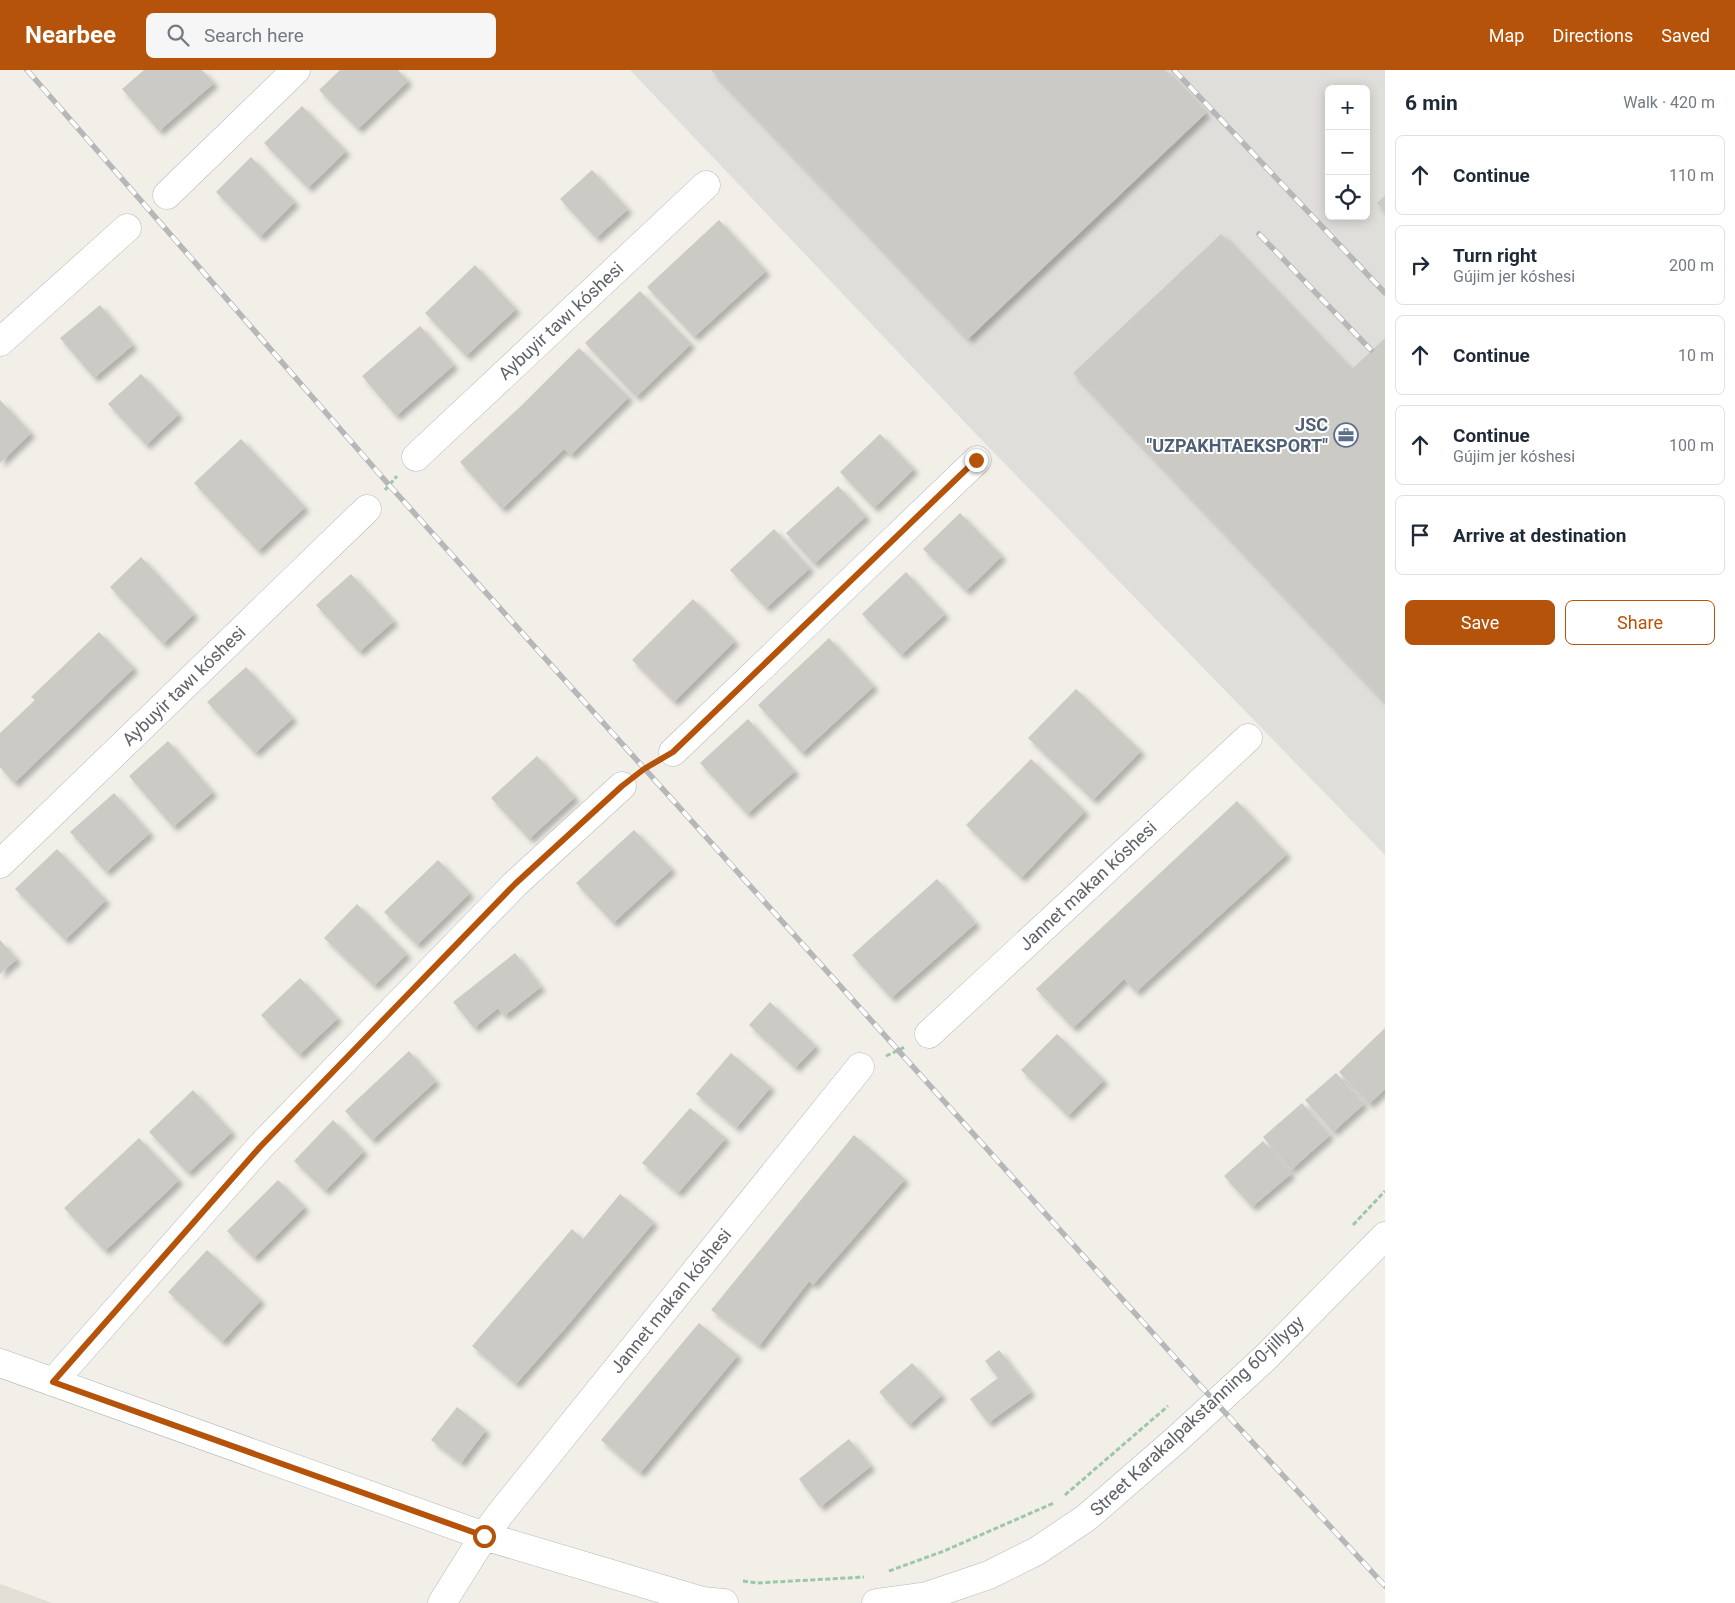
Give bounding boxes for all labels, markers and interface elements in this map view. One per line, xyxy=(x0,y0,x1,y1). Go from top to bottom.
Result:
search box xyxy=(146,13,496,58)
text: Nearbee xyxy=(25,21,116,49)
icon: search xyxy=(164,21,192,49)
text: Search here xyxy=(204,24,304,47)
text: Map xyxy=(1489,25,1524,46)
text: Directions xyxy=(1552,25,1633,46)
text: Saved xyxy=(1661,25,1710,46)
map controls xyxy=(1325,85,1370,220)
button: + xyxy=(1325,85,1370,130)
text: 6 min xyxy=(1405,91,1458,115)
text: Walk · 420 m xyxy=(1623,93,1715,112)
button: − xyxy=(1325,130,1370,175)
icon: ahead xyxy=(1406,161,1434,189)
text: Continue xyxy=(1453,164,1530,187)
text: 110 m xyxy=(1669,166,1714,185)
button: locate xyxy=(1325,175,1370,220)
text: Turn right xyxy=(1453,244,1537,267)
icon: right xyxy=(1406,251,1434,279)
text: 200 m xyxy=(1669,256,1714,275)
street label: Aybuyir tawı kóshesi xyxy=(494,257,628,384)
text: Gújim jer kóshesi xyxy=(1453,267,1575,286)
icon: ahead xyxy=(1406,341,1434,369)
text: Continue xyxy=(1453,344,1530,367)
text: 10 m xyxy=(1678,346,1714,365)
place label: JSC "UZPAKHTAEKSPORT" xyxy=(1146,414,1328,456)
office icon: JSC "UZPAKHTAEKSPORT" xyxy=(1333,422,1359,448)
text: Continue xyxy=(1453,424,1530,447)
icon: ahead xyxy=(1406,431,1434,459)
text: 100 m xyxy=(1669,436,1714,455)
text: Gújim jer kóshesi xyxy=(1453,447,1575,466)
route end xyxy=(965,449,988,472)
icon: arrive xyxy=(1406,521,1434,549)
text: Arrive at destination xyxy=(1453,524,1626,547)
button: Save xyxy=(1405,600,1555,645)
button: Share xyxy=(1565,600,1715,645)
street label: Aybuyir tawı kóshesi xyxy=(118,621,250,750)
street label: Jannet makan kóshesi xyxy=(1015,817,1161,955)
street label: Jannet makan kóshesi xyxy=(606,1224,735,1377)
street label: Street Karakalpakstanning 60-jillygy xyxy=(1086,1311,1308,1520)
route start xyxy=(473,1525,496,1548)

